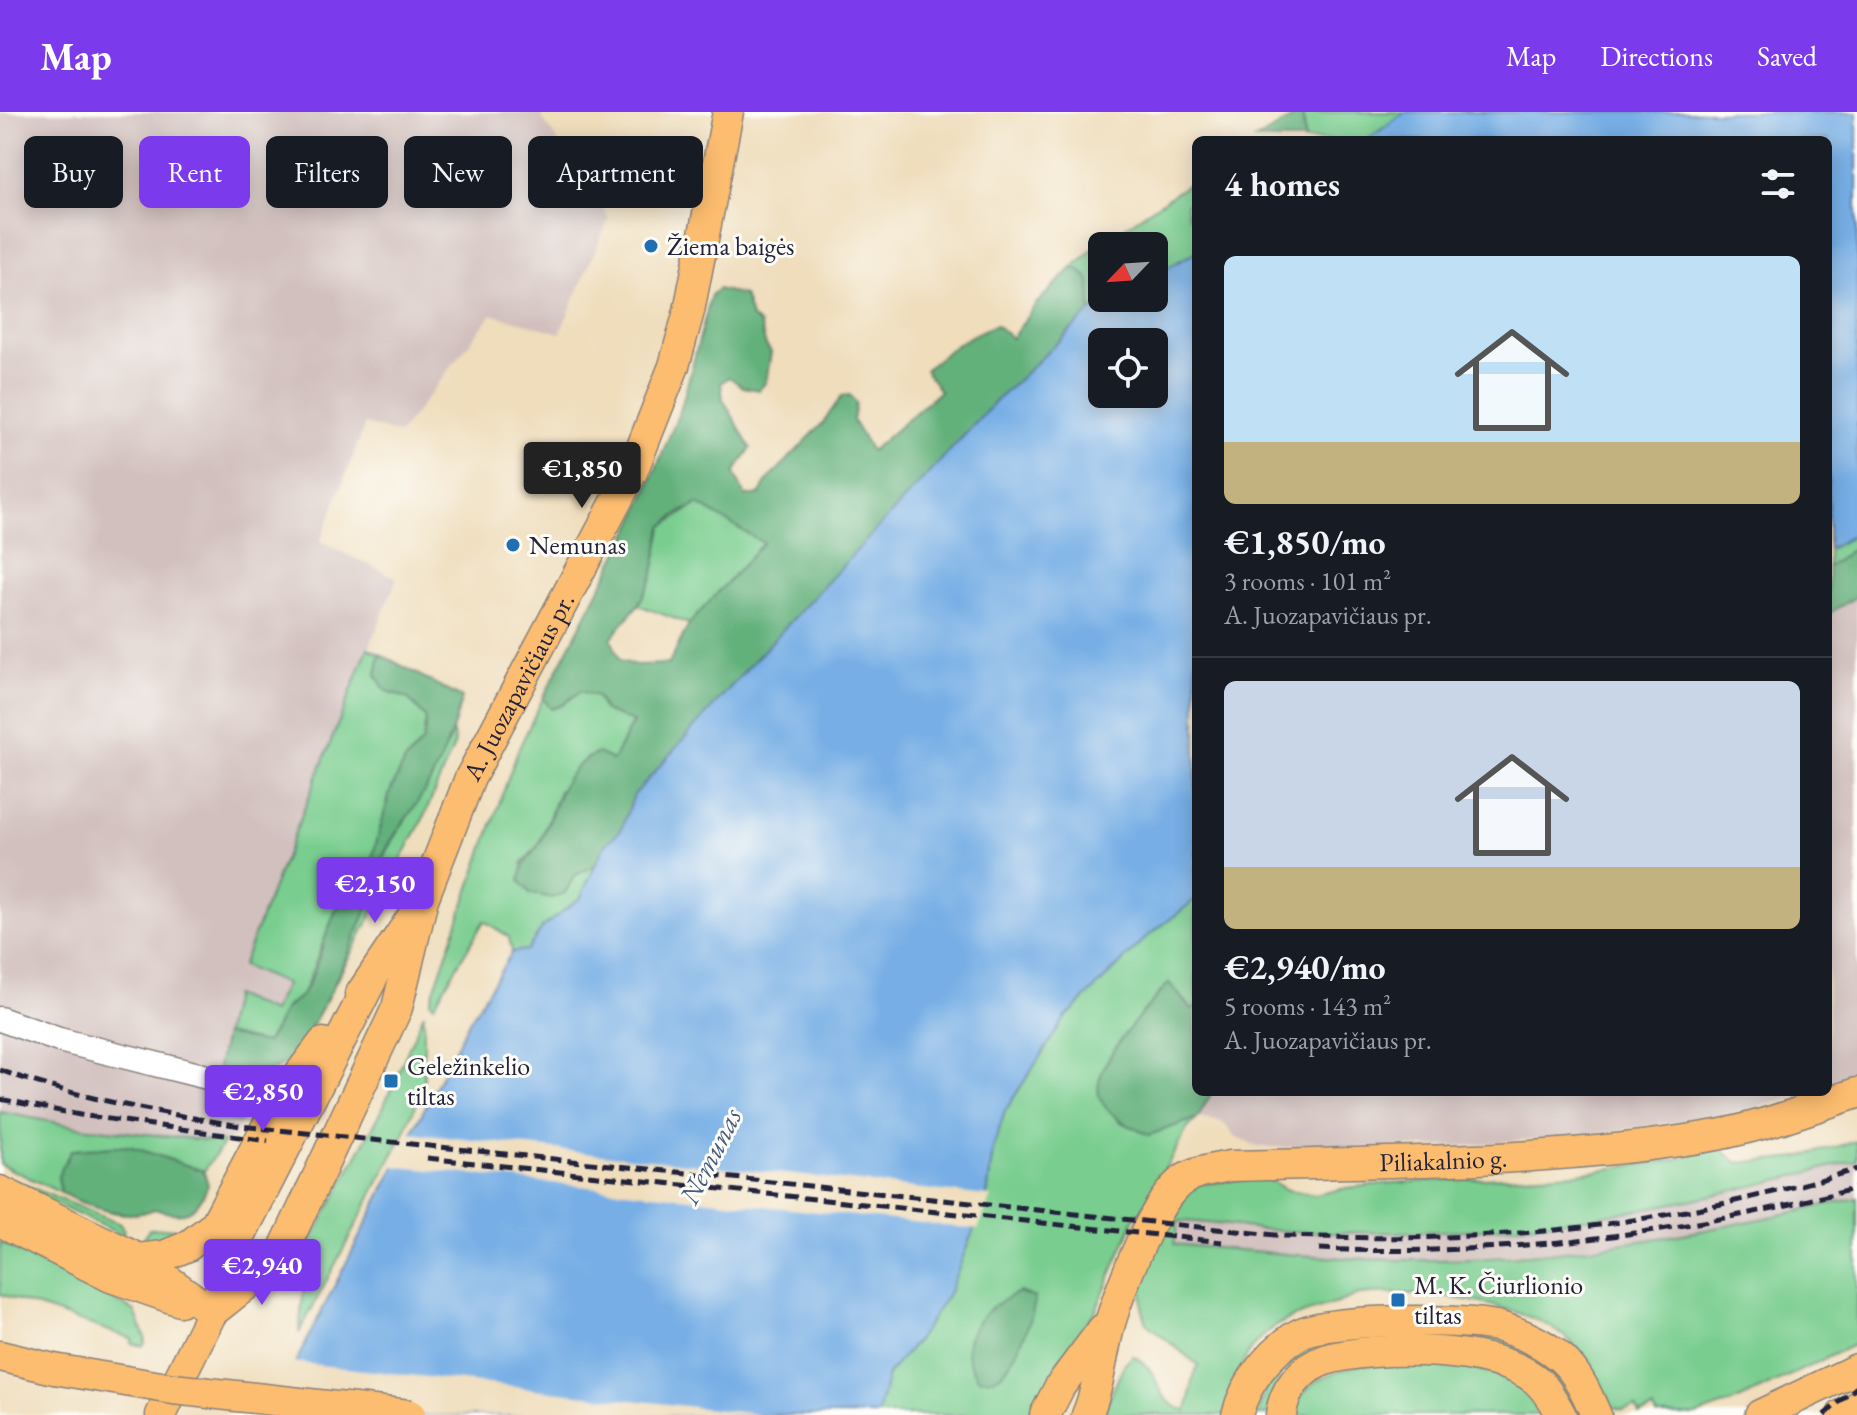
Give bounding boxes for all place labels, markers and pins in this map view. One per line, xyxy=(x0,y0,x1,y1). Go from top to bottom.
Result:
place label: Žiema baigės xyxy=(667,229,794,263)
marker: Žiema baigės xyxy=(642,237,660,255)
pin: €1,850 xyxy=(517,442,647,510)
place label: Nemunas xyxy=(529,528,626,562)
marker: Nemunas xyxy=(504,536,522,554)
pin: €2,150 xyxy=(310,857,440,925)
place label: Geležinkelio tiltas xyxy=(407,1049,530,1113)
pin: €2,850 xyxy=(198,1065,328,1133)
marker: Geležinkelio tiltas xyxy=(382,1072,400,1090)
pin: €2,940 xyxy=(197,1239,327,1307)
place label: M. K. Čiurlionio tiltas xyxy=(1414,1268,1583,1332)
marker: M. K. Čiurlionio tiltas xyxy=(1389,1291,1407,1309)

